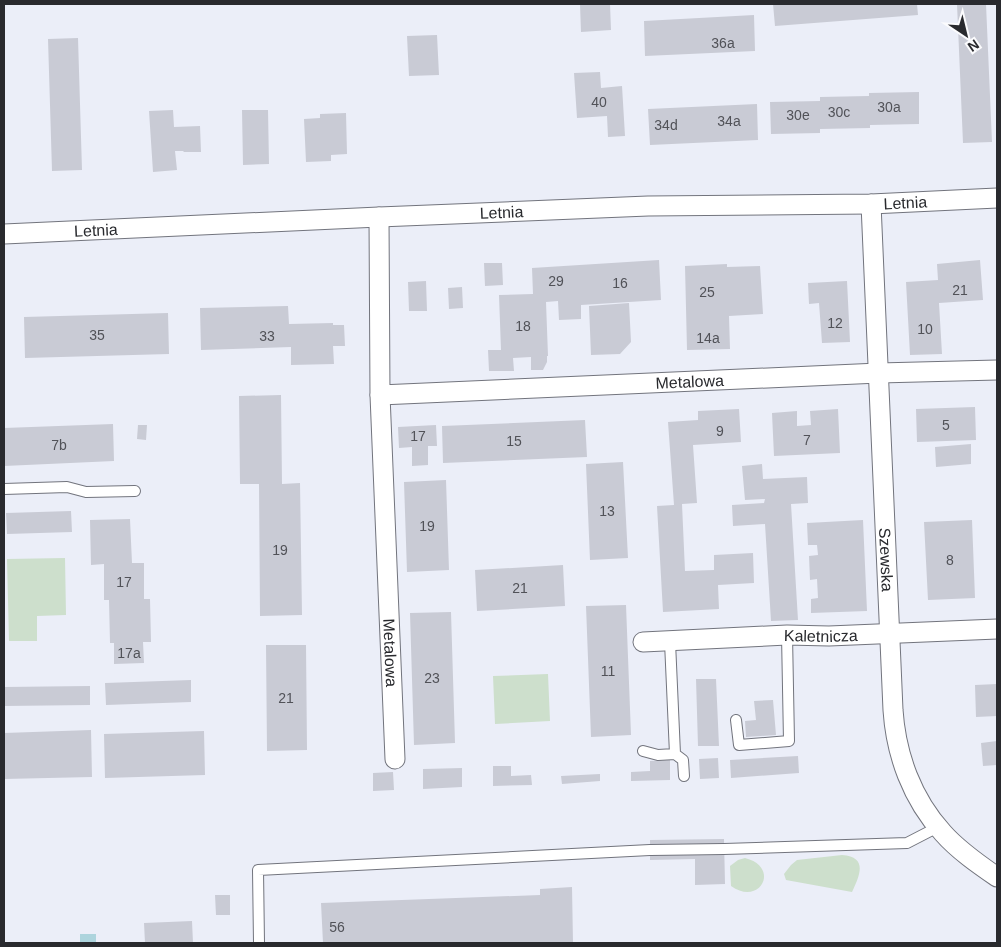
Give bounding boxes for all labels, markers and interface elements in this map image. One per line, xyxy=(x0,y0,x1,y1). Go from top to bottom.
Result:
north arrow xyxy=(941,10,991,60)
house number: 36a xyxy=(711,35,735,51)
text: N xyxy=(965,36,982,55)
house number: 40 xyxy=(591,94,607,110)
house number: 30a xyxy=(877,99,901,115)
house number: 30c xyxy=(828,104,850,120)
house number: 30e xyxy=(786,107,810,123)
house number: 34a xyxy=(717,113,741,129)
house number: 34d xyxy=(654,117,678,133)
street label: Letnia xyxy=(883,193,928,212)
street label: Letnia xyxy=(479,203,524,221)
street label: Letnia xyxy=(74,220,118,239)
house number: 29 xyxy=(548,273,564,289)
house number: 16 xyxy=(612,275,628,291)
house number: 21 xyxy=(952,282,968,298)
house number: 25 xyxy=(699,284,715,300)
house number: 12 xyxy=(827,315,843,331)
house number: 18 xyxy=(515,318,531,334)
house number: 10 xyxy=(917,321,933,337)
house number: 35 xyxy=(89,327,105,343)
house number: 33 xyxy=(259,328,275,344)
house number: 14a xyxy=(696,330,720,346)
street label: Metalowa xyxy=(655,371,724,391)
house number: 5 xyxy=(942,417,950,433)
house number: 9 xyxy=(716,423,724,439)
house number: 17 xyxy=(410,428,426,444)
house number: 7 xyxy=(803,432,811,448)
house number: 15 xyxy=(506,433,522,449)
house number: 7b xyxy=(51,437,67,453)
house number: 13 xyxy=(599,503,615,519)
house number: 19 xyxy=(419,518,435,534)
street label: Szewska xyxy=(877,527,896,592)
house number: 19 xyxy=(272,542,288,558)
house number: 8 xyxy=(946,552,954,568)
house number: 17 xyxy=(116,574,132,590)
house number: 21 xyxy=(512,580,528,596)
street label: Metalowa xyxy=(381,618,401,687)
street label: Kaletnicza xyxy=(784,626,858,645)
house number: 17a xyxy=(117,645,141,661)
house number: 11 xyxy=(601,663,615,679)
house number: 23 xyxy=(424,670,440,686)
house number: 21 xyxy=(278,690,294,706)
house number: 56 xyxy=(329,919,345,935)

